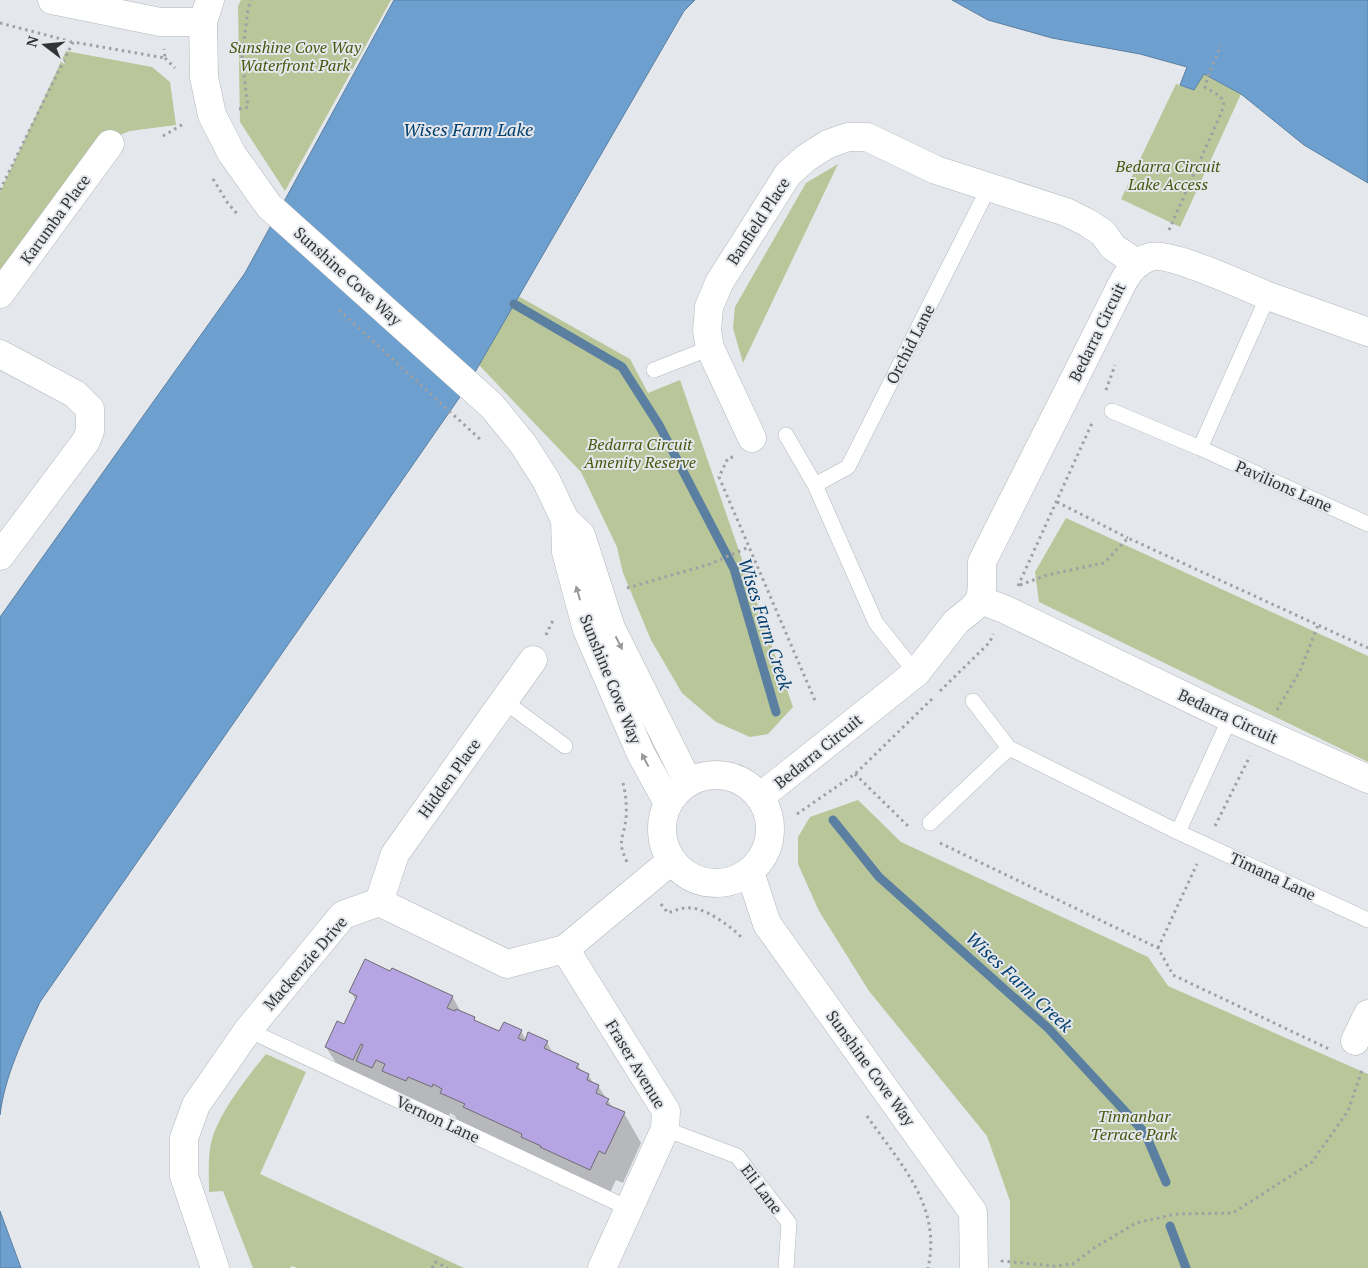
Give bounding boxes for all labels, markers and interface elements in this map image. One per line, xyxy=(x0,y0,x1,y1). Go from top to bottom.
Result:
north arrow xyxy=(20,20,70,70)
text: N xyxy=(21,33,43,49)
park label: Sunshine Cove Way Waterfront Park xyxy=(229,36,362,76)
water label: Wises Farm Lake xyxy=(403,117,533,141)
park label: Bedarra Circuit Lake Access xyxy=(1115,155,1221,195)
street label: Karumba Place xyxy=(15,170,95,268)
street label: Banfield Place xyxy=(721,173,795,269)
street label: Sunshine Cove Way xyxy=(289,222,407,331)
street label: Bedarra Circuit xyxy=(1063,279,1131,385)
street label: Orchid Lane xyxy=(880,300,940,388)
park label: Bedarra Circuit Amenity Reserve xyxy=(583,433,696,473)
street label: Pavilions Lane xyxy=(1232,455,1336,517)
water label: Wises Farm Creek xyxy=(733,555,799,693)
one-way arrow xyxy=(574,586,582,601)
street label: Sunshine Cove Way xyxy=(575,611,647,748)
one-way arrow xyxy=(615,636,623,650)
street label: Bedarra Circuit xyxy=(1175,683,1282,749)
street label: Bedarra Circuit xyxy=(769,709,867,793)
street label: Hidden Place xyxy=(413,734,485,822)
one-way arrow xyxy=(640,753,649,767)
street label: Timana Lane xyxy=(1226,846,1320,906)
street label: Mackenzie Drive xyxy=(258,911,352,1015)
water label: Wises Farm Creek xyxy=(961,926,1078,1037)
street label: Sunshine Cove Way xyxy=(821,1006,921,1131)
street label: Fraser Avenue xyxy=(601,1015,671,1113)
street label: Vernon Lane xyxy=(393,1090,483,1148)
park label: Tinnanbar Terrace Park xyxy=(1091,1105,1178,1145)
street label: Eli Lane xyxy=(736,1160,788,1218)

